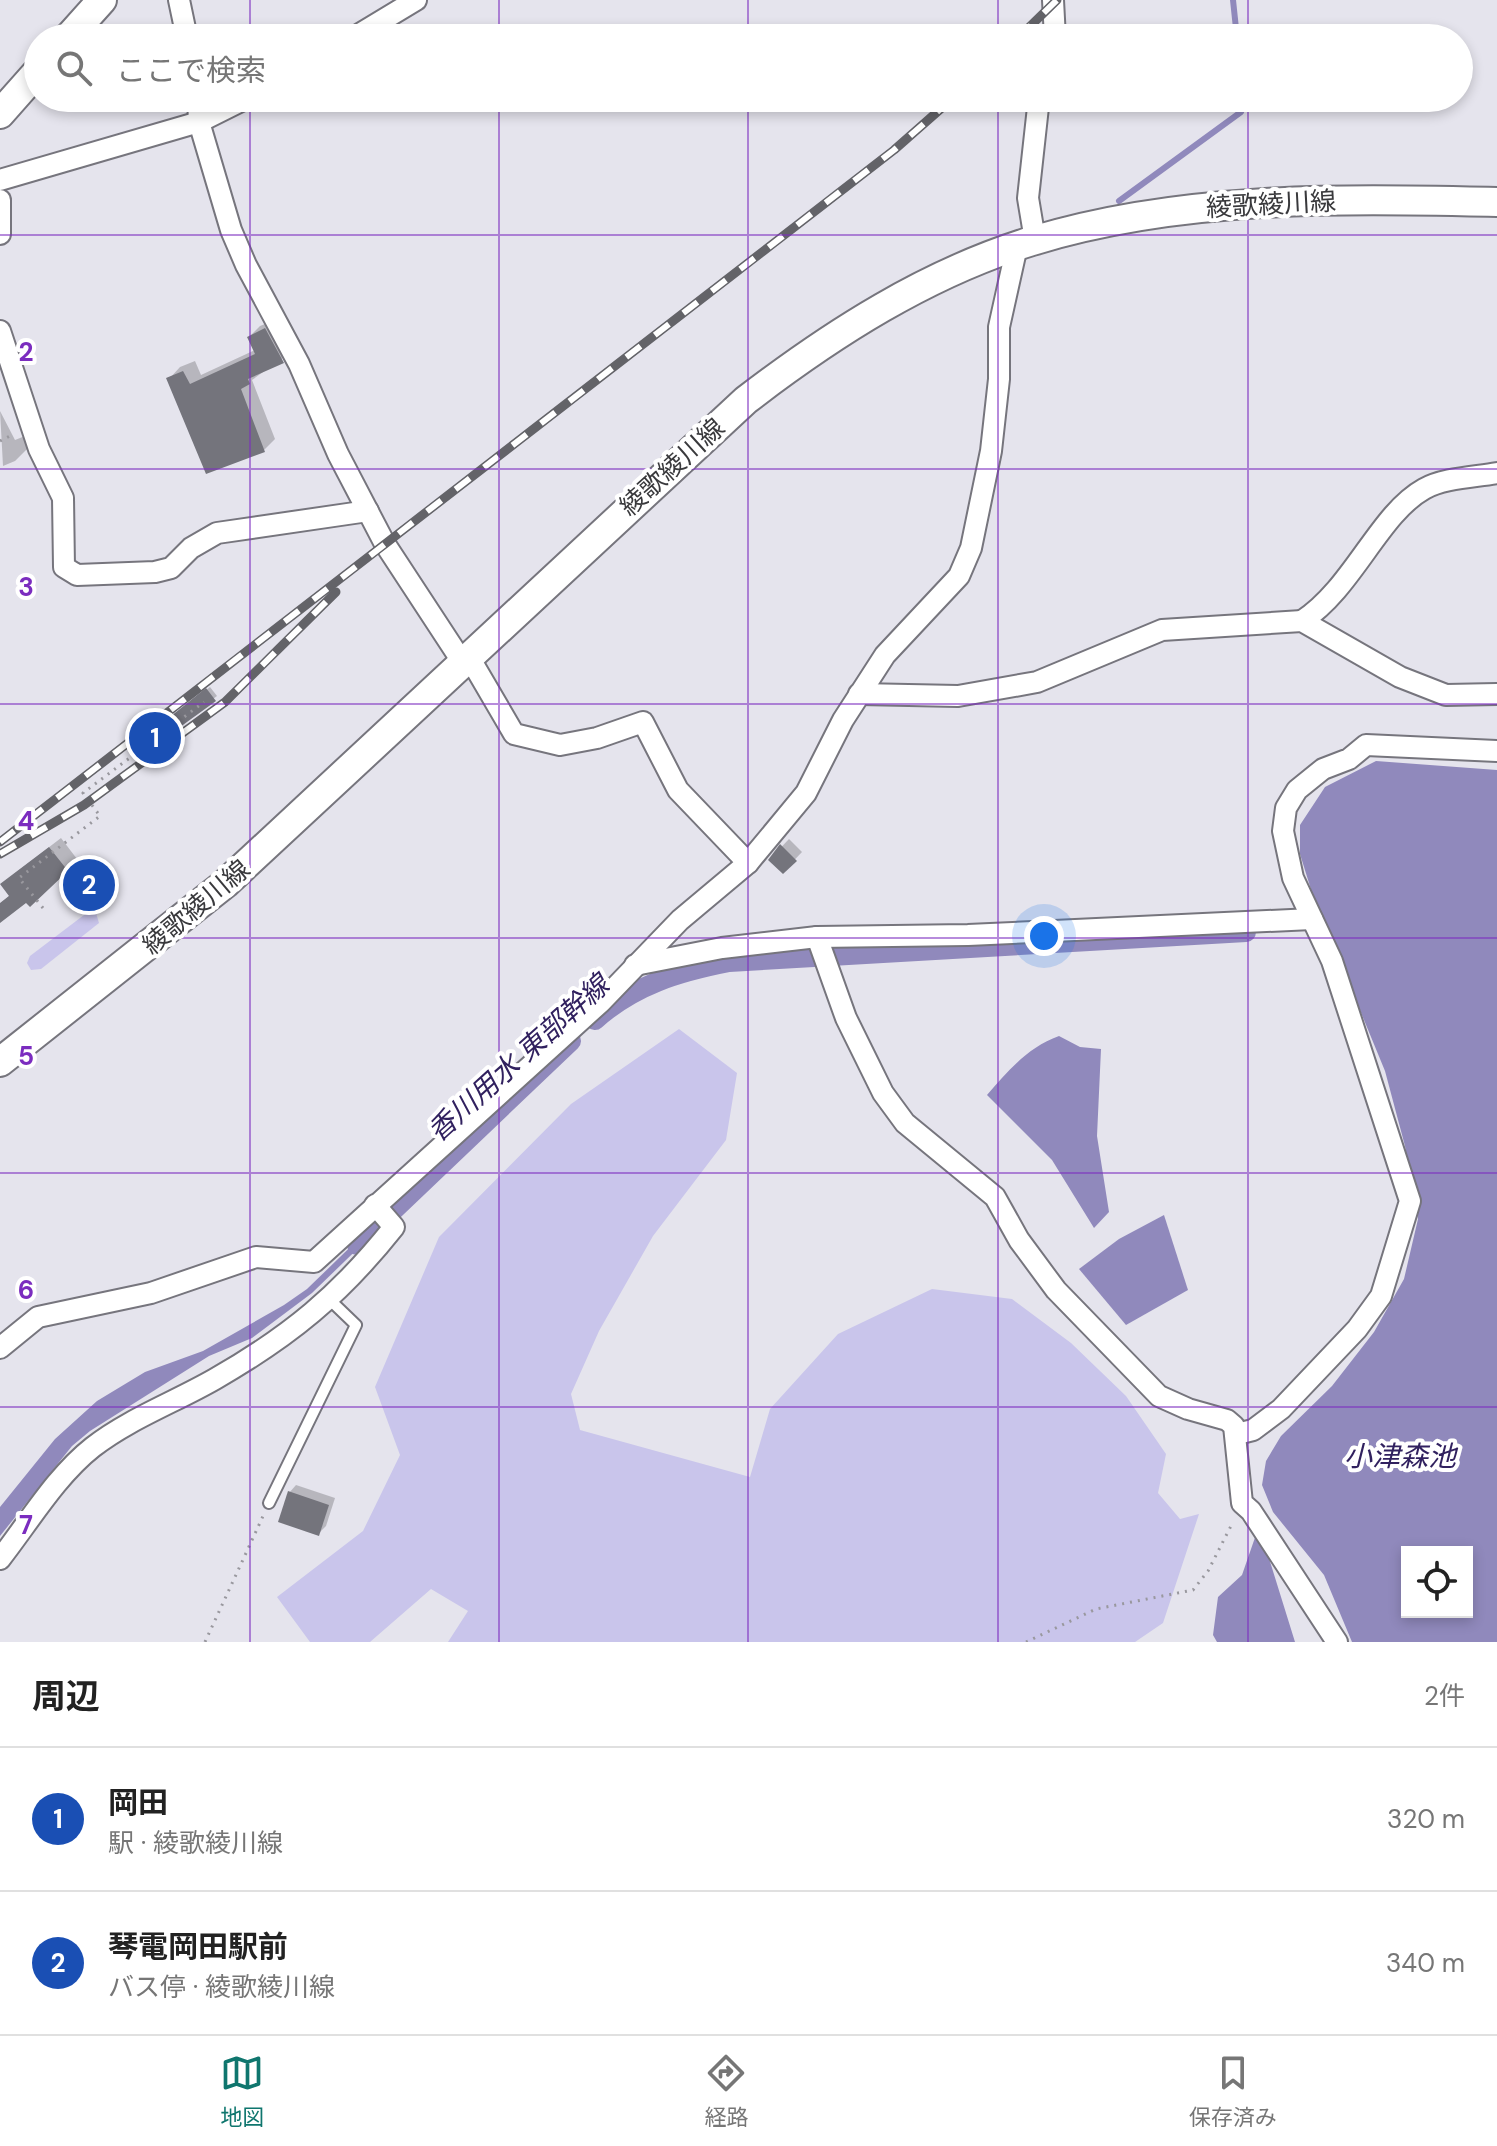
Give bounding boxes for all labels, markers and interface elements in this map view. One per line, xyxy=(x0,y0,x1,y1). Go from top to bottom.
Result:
search box xyxy=(24,24,1473,112)
icon: search xyxy=(52,46,96,90)
text: ここで検索 xyxy=(116,51,266,90)
street label: 綾歌綾川線 xyxy=(1205,184,1337,224)
text: 2 xyxy=(18,335,34,369)
street label: 綾歌綾川線 xyxy=(612,411,732,523)
text: 3 xyxy=(18,570,34,604)
pin: 1 xyxy=(129,708,181,768)
text: 4 xyxy=(18,804,34,838)
street label: 綾歌綾川線 xyxy=(135,852,257,962)
pin: 2 xyxy=(63,855,115,915)
your location xyxy=(1024,916,1064,956)
water label: 香川用水 東部幹線 xyxy=(420,965,619,1150)
text: 5 xyxy=(18,1039,34,1073)
text: 6 xyxy=(18,1273,34,1307)
water label: 小津森池 xyxy=(1344,1438,1459,1475)
text: 7 xyxy=(19,1508,33,1542)
map controls xyxy=(1401,1546,1473,1618)
button: locate xyxy=(1401,1546,1473,1618)
text: 周辺 xyxy=(32,1674,100,1719)
text: 2件 xyxy=(1424,1679,1465,1713)
text: 岡田 xyxy=(108,1783,168,1822)
text: 1 xyxy=(53,1802,63,1836)
text: 320 m xyxy=(1387,1802,1465,1836)
text: 駅 · 綾歌綾川線 xyxy=(108,1826,283,1860)
text: 琴電岡田駅前 xyxy=(108,1927,288,1966)
text: 2 xyxy=(50,1946,66,1980)
text: 340 m xyxy=(1386,1946,1465,1980)
text: バス停 · 綾歌綾川線 xyxy=(108,1970,335,2004)
tab: 地図 xyxy=(220,2051,264,2132)
tab: 経路 xyxy=(704,2051,749,2132)
tab: 保存済み xyxy=(1189,2051,1277,2132)

